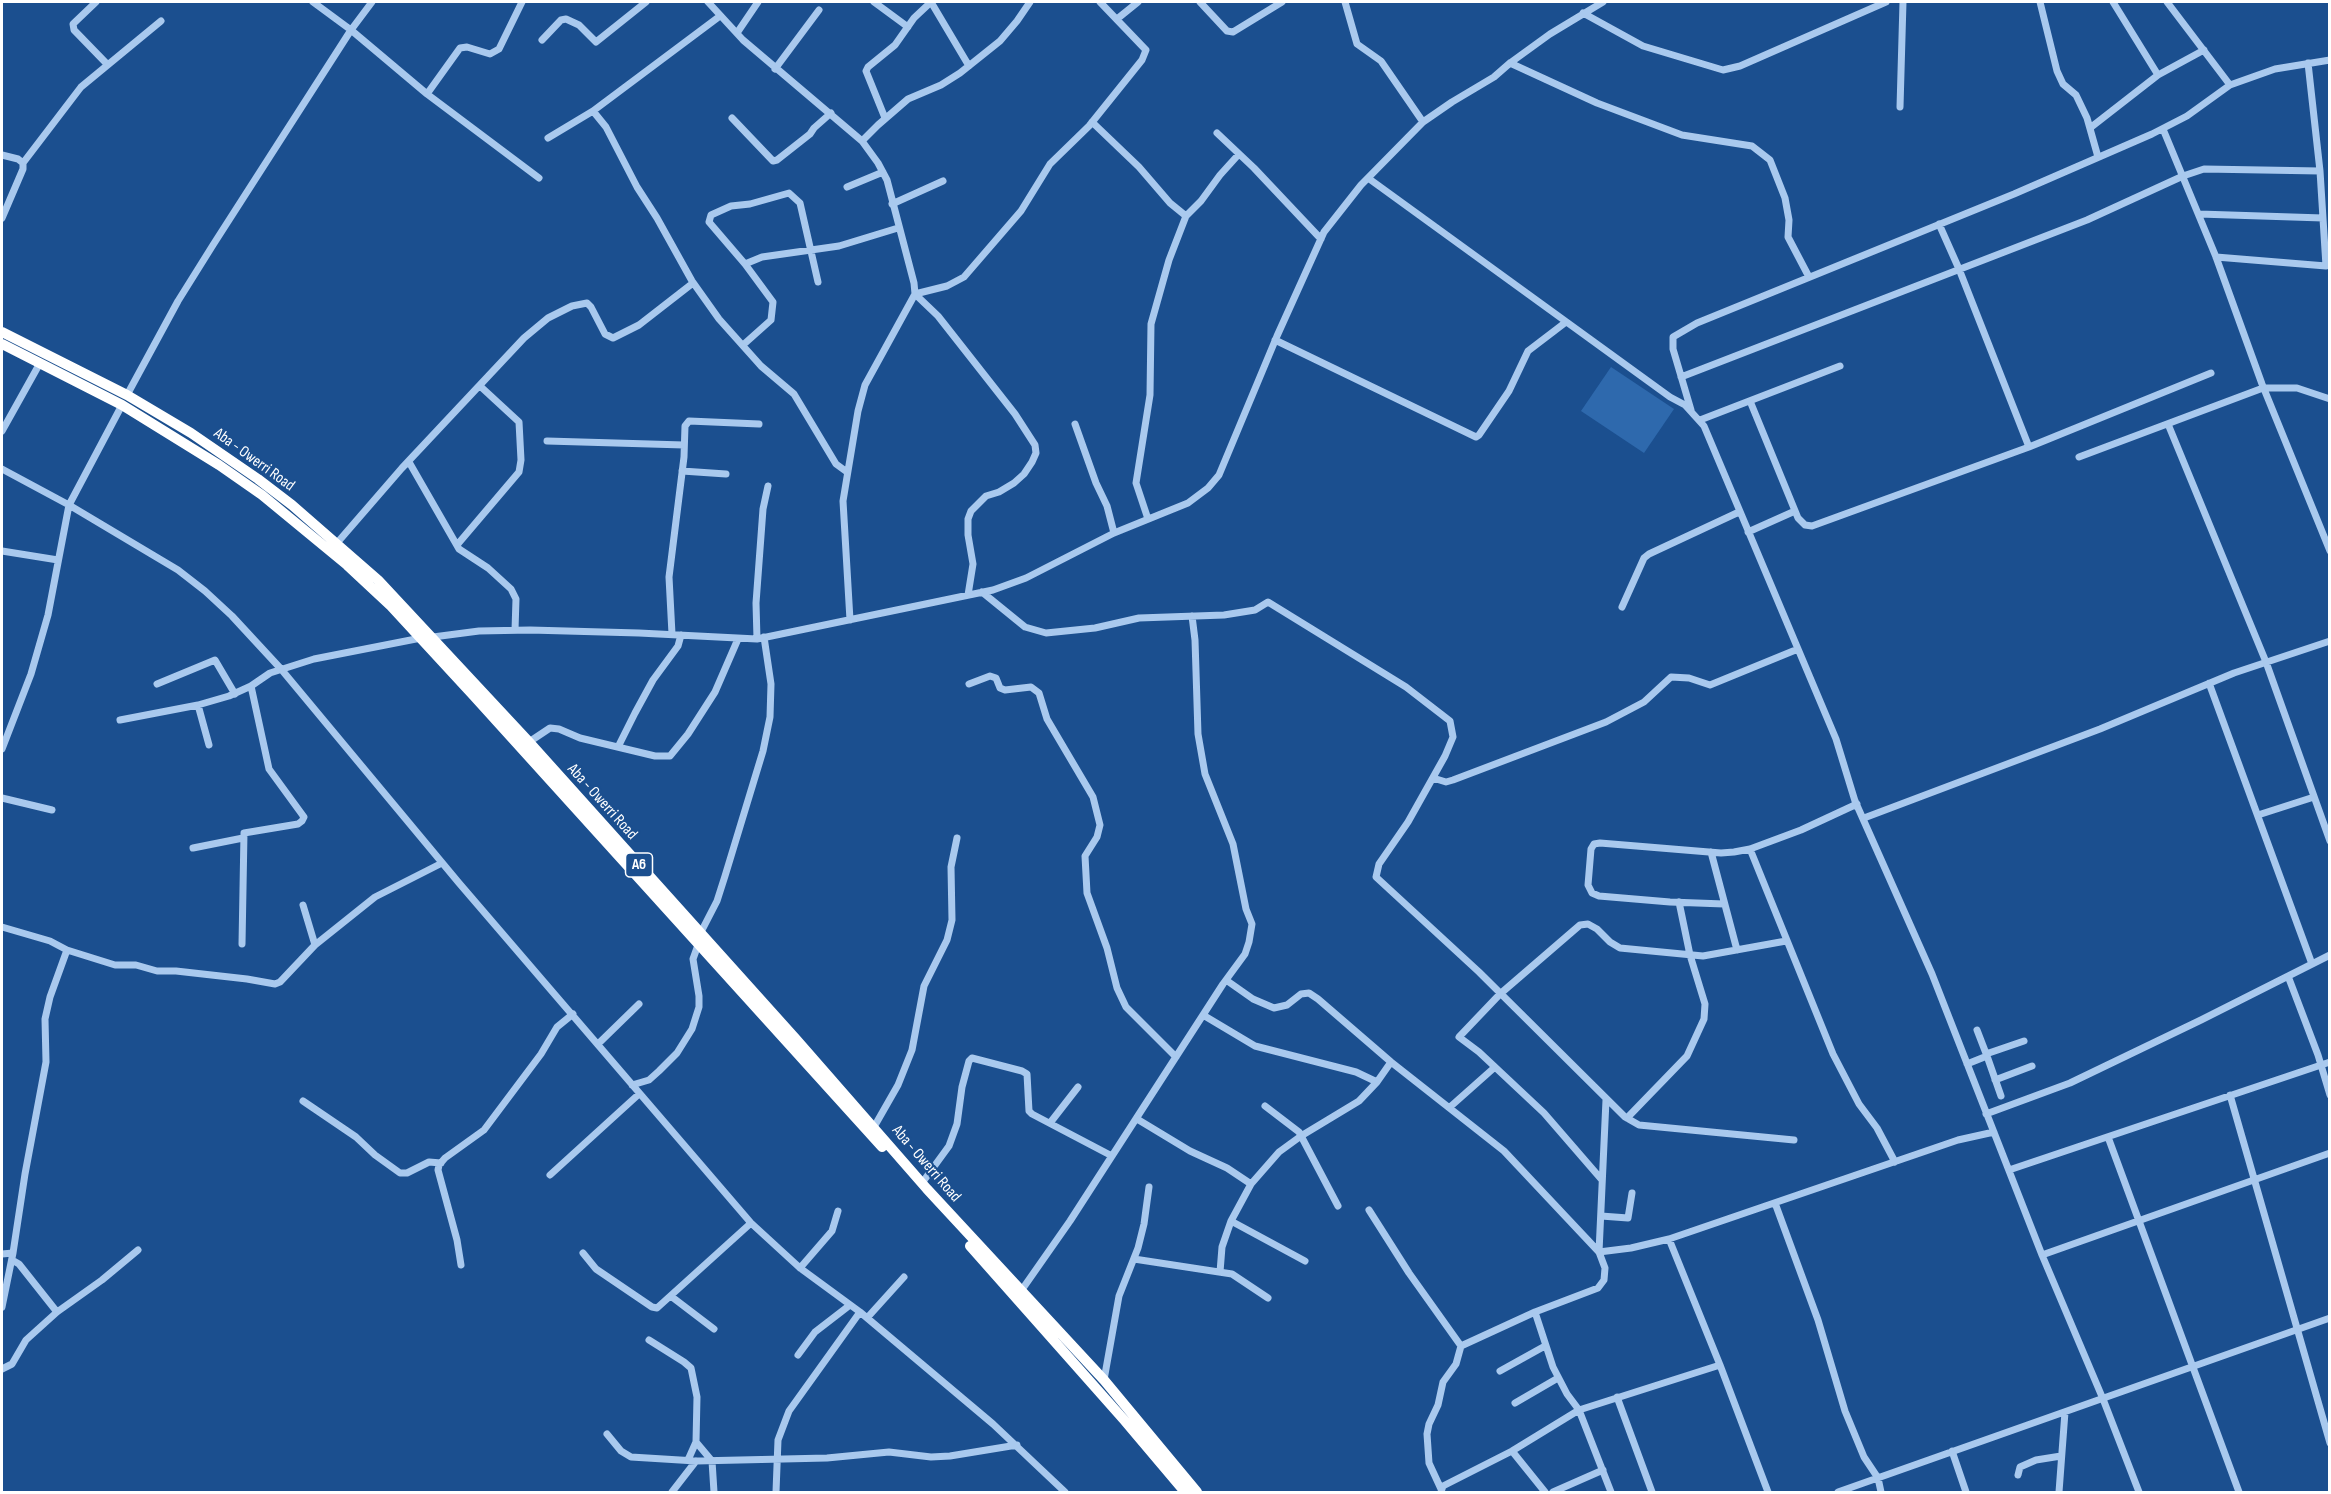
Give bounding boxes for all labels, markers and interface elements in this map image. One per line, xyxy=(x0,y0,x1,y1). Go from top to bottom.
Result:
street label: Aba - Owerri Road xyxy=(210,424,298,496)
street label: Aba - Owerri Road xyxy=(563,760,641,844)
road number: A6 xyxy=(626,853,652,877)
street label: Aba - Owerri Road xyxy=(887,1122,965,1206)

